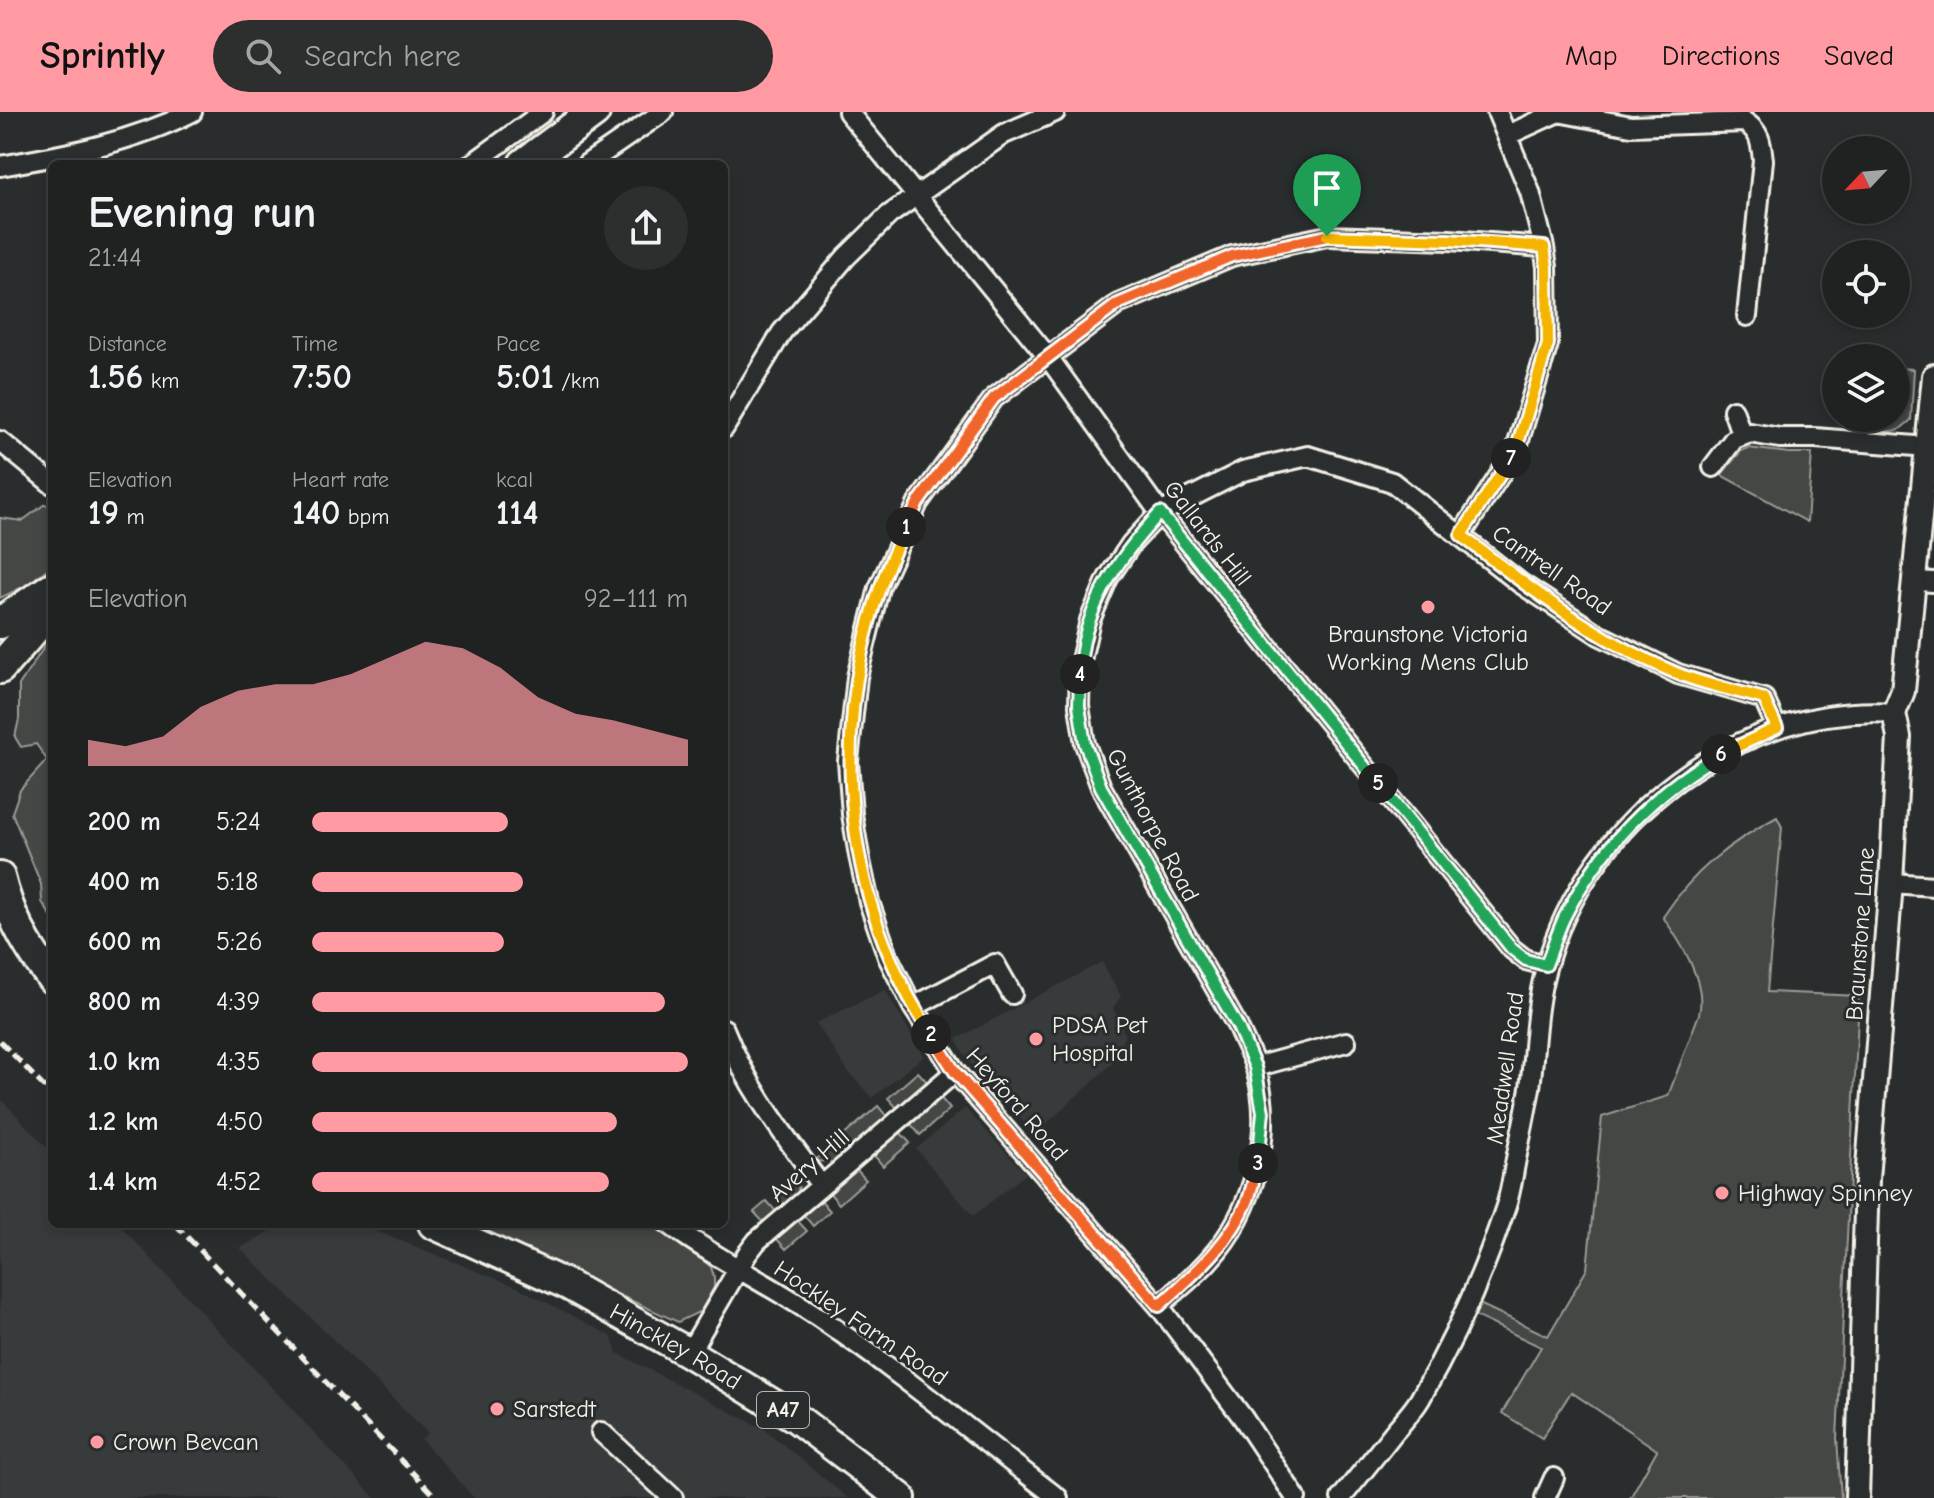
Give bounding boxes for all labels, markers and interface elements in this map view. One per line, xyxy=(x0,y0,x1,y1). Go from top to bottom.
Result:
search box xyxy=(213,20,773,92)
text: Sprintly xyxy=(40,34,165,78)
icon: search xyxy=(241,34,285,78)
text: Search here xyxy=(305,39,461,74)
text: Map xyxy=(1565,40,1618,72)
text: Directions xyxy=(1662,40,1780,72)
text: Saved xyxy=(1824,40,1894,72)
north arrow xyxy=(1822,136,1910,224)
map controls xyxy=(1822,136,1910,432)
pin xyxy=(1293,154,1361,236)
icon: arrive xyxy=(1305,166,1349,210)
button: share xyxy=(604,186,688,270)
text: Evening run xyxy=(88,187,316,238)
button: locate xyxy=(1822,240,1910,328)
text: 21:44 xyxy=(88,243,142,273)
text: Distance xyxy=(88,331,167,357)
text: Time xyxy=(292,331,338,357)
text: Pace xyxy=(496,331,540,357)
button: layers xyxy=(1822,344,1910,432)
text: 1.56 xyxy=(88,357,143,397)
text: 7:50 xyxy=(292,357,352,397)
text: 5:01 xyxy=(496,357,554,397)
text: km xyxy=(143,368,180,394)
text: /km xyxy=(554,368,600,394)
pin: 7 xyxy=(1491,438,1531,478)
text: 7 xyxy=(1506,445,1516,471)
text: Elevation xyxy=(88,467,172,493)
text: Heart rate xyxy=(292,467,389,493)
text: kcal xyxy=(496,467,533,493)
street label: Gallards Hill xyxy=(1158,475,1258,591)
text: 19 xyxy=(88,493,119,533)
text: 140 xyxy=(292,493,340,533)
text: 114 xyxy=(496,493,538,533)
text: m xyxy=(119,504,145,530)
text: bpm xyxy=(340,504,389,530)
pin: 1 xyxy=(886,507,926,547)
text: 1 xyxy=(902,514,910,540)
street label: Cantrell Road xyxy=(1487,519,1617,621)
text: Elevation xyxy=(88,584,188,614)
text: 92–111 m xyxy=(584,584,688,614)
marker: Braunstone Victoria Working Mens Club xyxy=(1419,598,1437,616)
place label: Braunstone Victoria Working Mens Club xyxy=(1327,620,1529,676)
pin: 4 xyxy=(1060,654,1100,694)
text: 4 xyxy=(1075,661,1085,687)
pin: 6 xyxy=(1701,734,1741,774)
text: 6 xyxy=(1715,741,1727,767)
street label: Gunthorpe Road xyxy=(1101,744,1205,906)
pin: 5 xyxy=(1358,763,1398,803)
text: 5 xyxy=(1372,770,1384,796)
text: 200 m xyxy=(88,807,161,837)
text: 5:24 xyxy=(216,807,261,837)
street label: Braunstone Lane xyxy=(1840,847,1880,1021)
text: 400 m xyxy=(88,867,160,897)
text: 5:18 xyxy=(216,867,258,897)
text: 600 m xyxy=(88,927,161,957)
text: 5:26 xyxy=(216,927,263,957)
text: 800 m xyxy=(88,987,161,1017)
text: 4:39 xyxy=(216,987,260,1017)
street label: Meadwell Road xyxy=(1480,990,1530,1146)
place label: PDSA Pet Hospital xyxy=(1052,1011,1148,1067)
pin: 2 xyxy=(911,1014,951,1054)
text: 2 xyxy=(926,1021,936,1047)
marker: PDSA Pet Hospital xyxy=(1027,1030,1045,1048)
street label: Heyford Road xyxy=(960,1042,1074,1166)
text: 1.0 km xyxy=(88,1047,160,1077)
text: 4:35 xyxy=(216,1047,261,1077)
text: 1.2 km xyxy=(88,1107,159,1137)
text: 4:50 xyxy=(216,1107,263,1137)
street label: Avery Hill xyxy=(763,1123,855,1207)
pin: 3 xyxy=(1238,1143,1278,1183)
text: 3 xyxy=(1253,1150,1263,1176)
text: 1.4 km xyxy=(88,1167,158,1197)
text: 4:52 xyxy=(216,1167,261,1197)
place label: Highway Spinney xyxy=(1738,1179,1912,1207)
marker: Highway Spinney xyxy=(1713,1184,1731,1202)
street label: Hockley Farm Road xyxy=(769,1255,953,1391)
street label: Hinckley Road xyxy=(605,1297,746,1395)
road number: A47 xyxy=(757,1392,809,1428)
place label: Sarstedt xyxy=(513,1395,597,1423)
marker: Sarstedt xyxy=(488,1400,506,1418)
place label: Crown Bevcan xyxy=(113,1428,259,1456)
marker: Crown Bevcan xyxy=(88,1433,106,1451)

